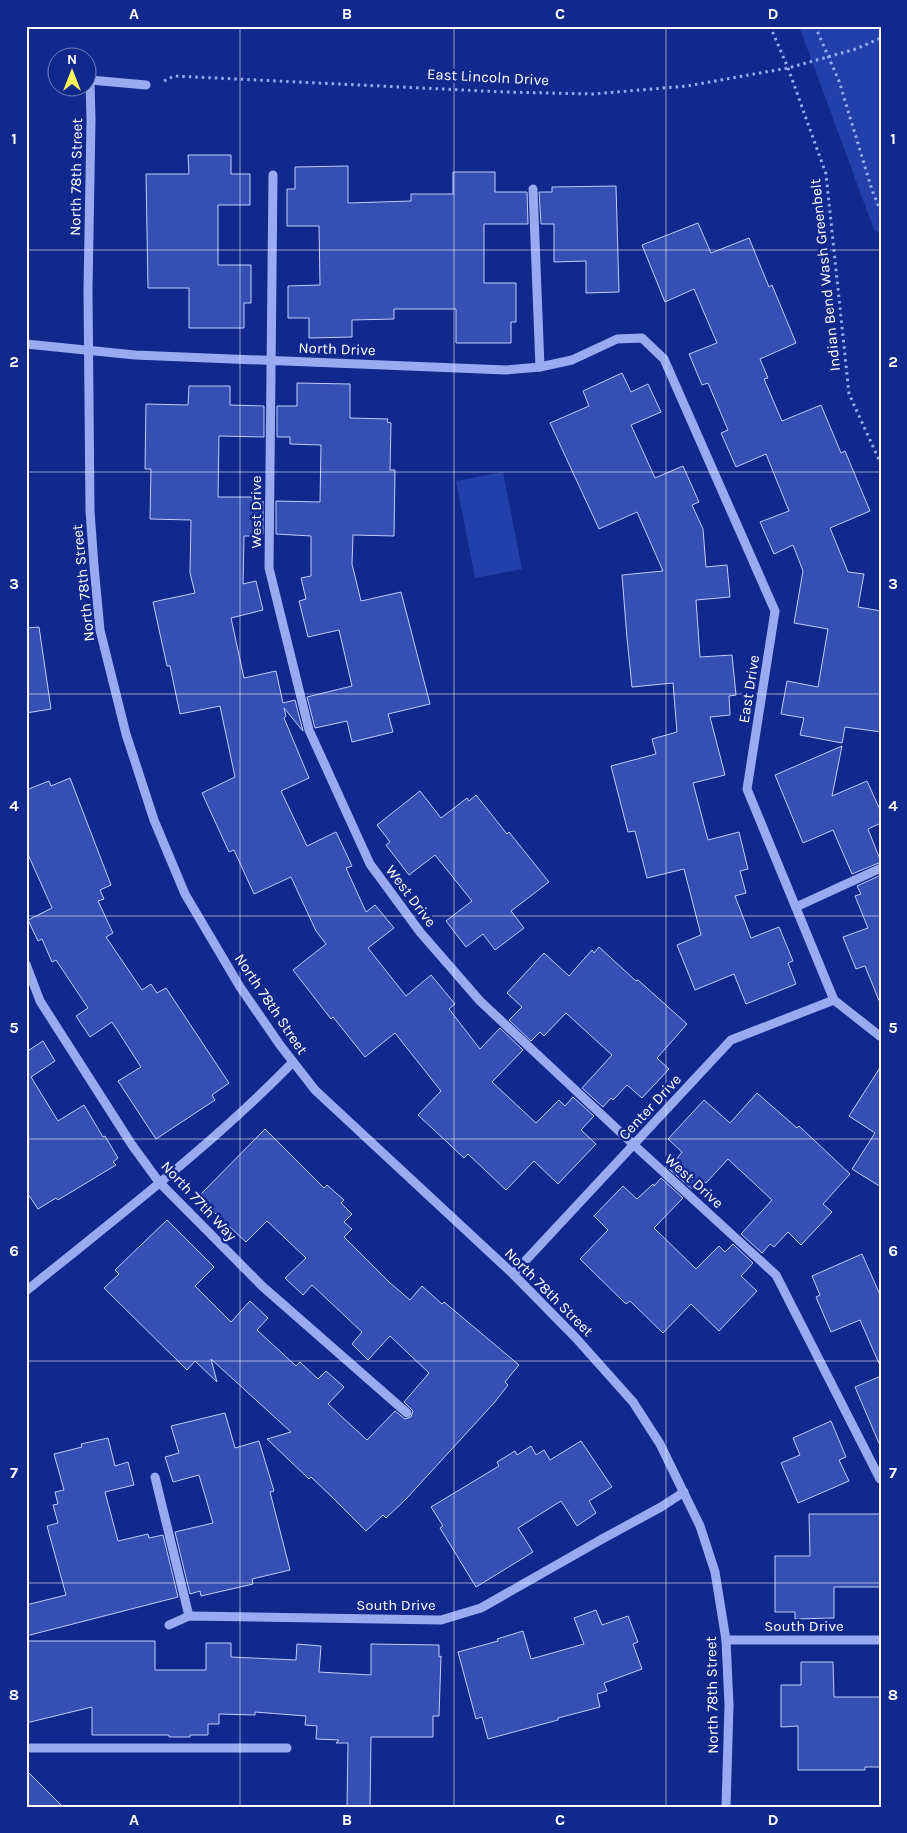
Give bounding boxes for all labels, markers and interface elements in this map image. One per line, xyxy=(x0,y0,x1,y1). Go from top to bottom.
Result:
text: A xyxy=(129,4,139,23)
text: B xyxy=(342,4,352,23)
text: C xyxy=(555,4,565,23)
text: D xyxy=(768,4,779,23)
north arrow xyxy=(48,48,98,98)
text: N xyxy=(67,51,77,68)
street label: East Lincoln Drive xyxy=(427,65,549,89)
street label: North 78th Street xyxy=(66,118,86,236)
text: 1 xyxy=(11,129,17,148)
text: 1 xyxy=(890,129,896,148)
street label: Indian Bend Wash Greenbelt xyxy=(806,177,844,372)
street label: North Drive xyxy=(298,339,376,359)
text: 2 xyxy=(9,352,19,371)
text: 2 xyxy=(888,352,898,371)
street label: West Drive xyxy=(247,476,265,548)
street label: North 78th Street xyxy=(68,523,98,643)
text: 3 xyxy=(9,574,19,593)
text: 3 xyxy=(888,574,898,593)
street label: East Drive xyxy=(735,654,763,724)
text: 4 xyxy=(9,796,19,815)
text: 4 xyxy=(888,796,898,815)
street label: West Drive xyxy=(382,862,440,930)
street label: North 78th Street xyxy=(231,950,312,1058)
text: 5 xyxy=(9,1018,19,1037)
text: 5 xyxy=(888,1018,898,1037)
street label: Center Drive xyxy=(615,1070,685,1144)
street label: West Drive xyxy=(661,1150,727,1212)
street label: North 77th Way xyxy=(157,1157,241,1245)
text: 6 xyxy=(9,1241,19,1260)
text: 6 xyxy=(888,1241,898,1260)
street label: North 78th Street xyxy=(501,1244,597,1340)
text: 7 xyxy=(10,1463,18,1482)
text: 7 xyxy=(889,1463,897,1482)
street label: South Drive xyxy=(356,1596,436,1614)
street label: South Drive xyxy=(764,1617,844,1635)
street label: North 78th Street xyxy=(702,1636,722,1754)
text: 8 xyxy=(9,1685,19,1704)
text: 8 xyxy=(888,1685,898,1704)
text: A xyxy=(129,1810,139,1829)
text: B xyxy=(342,1810,352,1829)
text: C xyxy=(555,1810,565,1829)
text: D xyxy=(768,1810,779,1829)

